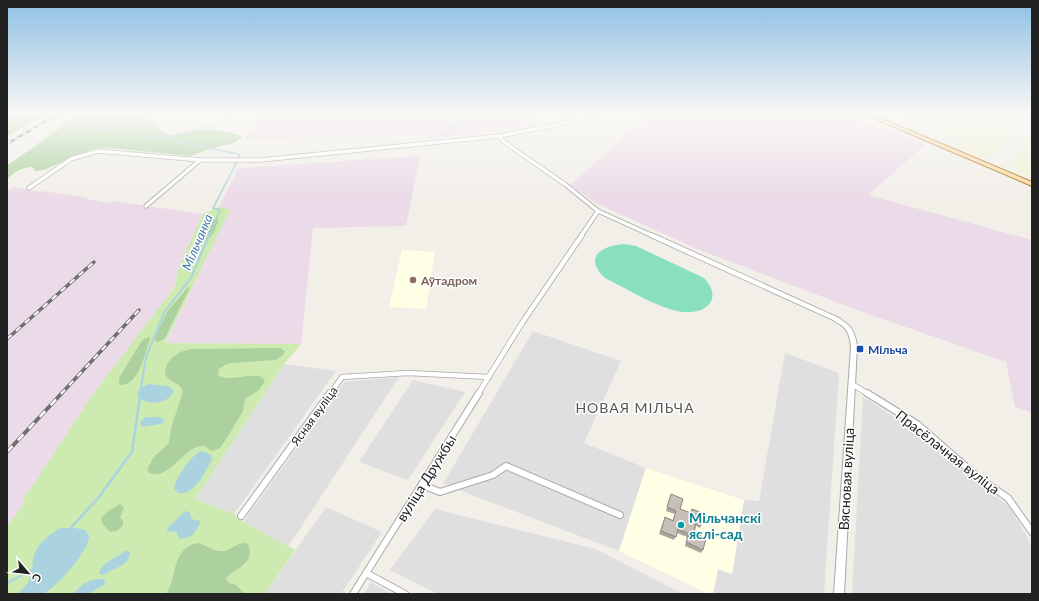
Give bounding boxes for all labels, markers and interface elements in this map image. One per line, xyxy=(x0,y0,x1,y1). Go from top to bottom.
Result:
water label: Мільчанка xyxy=(178,211,216,272)
place label: Аўтадром xyxy=(420,273,477,288)
marker: Аўтадром xyxy=(408,275,418,285)
place label: Мільча xyxy=(868,342,908,357)
marker: Мільча xyxy=(855,344,865,354)
street label: Ясная вуліца xyxy=(287,383,341,449)
district label: НОВАЯ МІЛЬЧА xyxy=(575,399,695,416)
street label: Прасёлачная вуліца xyxy=(893,406,1003,498)
street label: Вясновая вуліца xyxy=(835,427,857,531)
street label: вуліца Дружбы xyxy=(393,432,459,524)
place label: Мільчанскі яслі-сад xyxy=(689,509,761,542)
marker: Мільчанскі яслі-сад xyxy=(676,520,686,530)
north arrow xyxy=(8,553,48,593)
text: С xyxy=(29,572,45,585)

